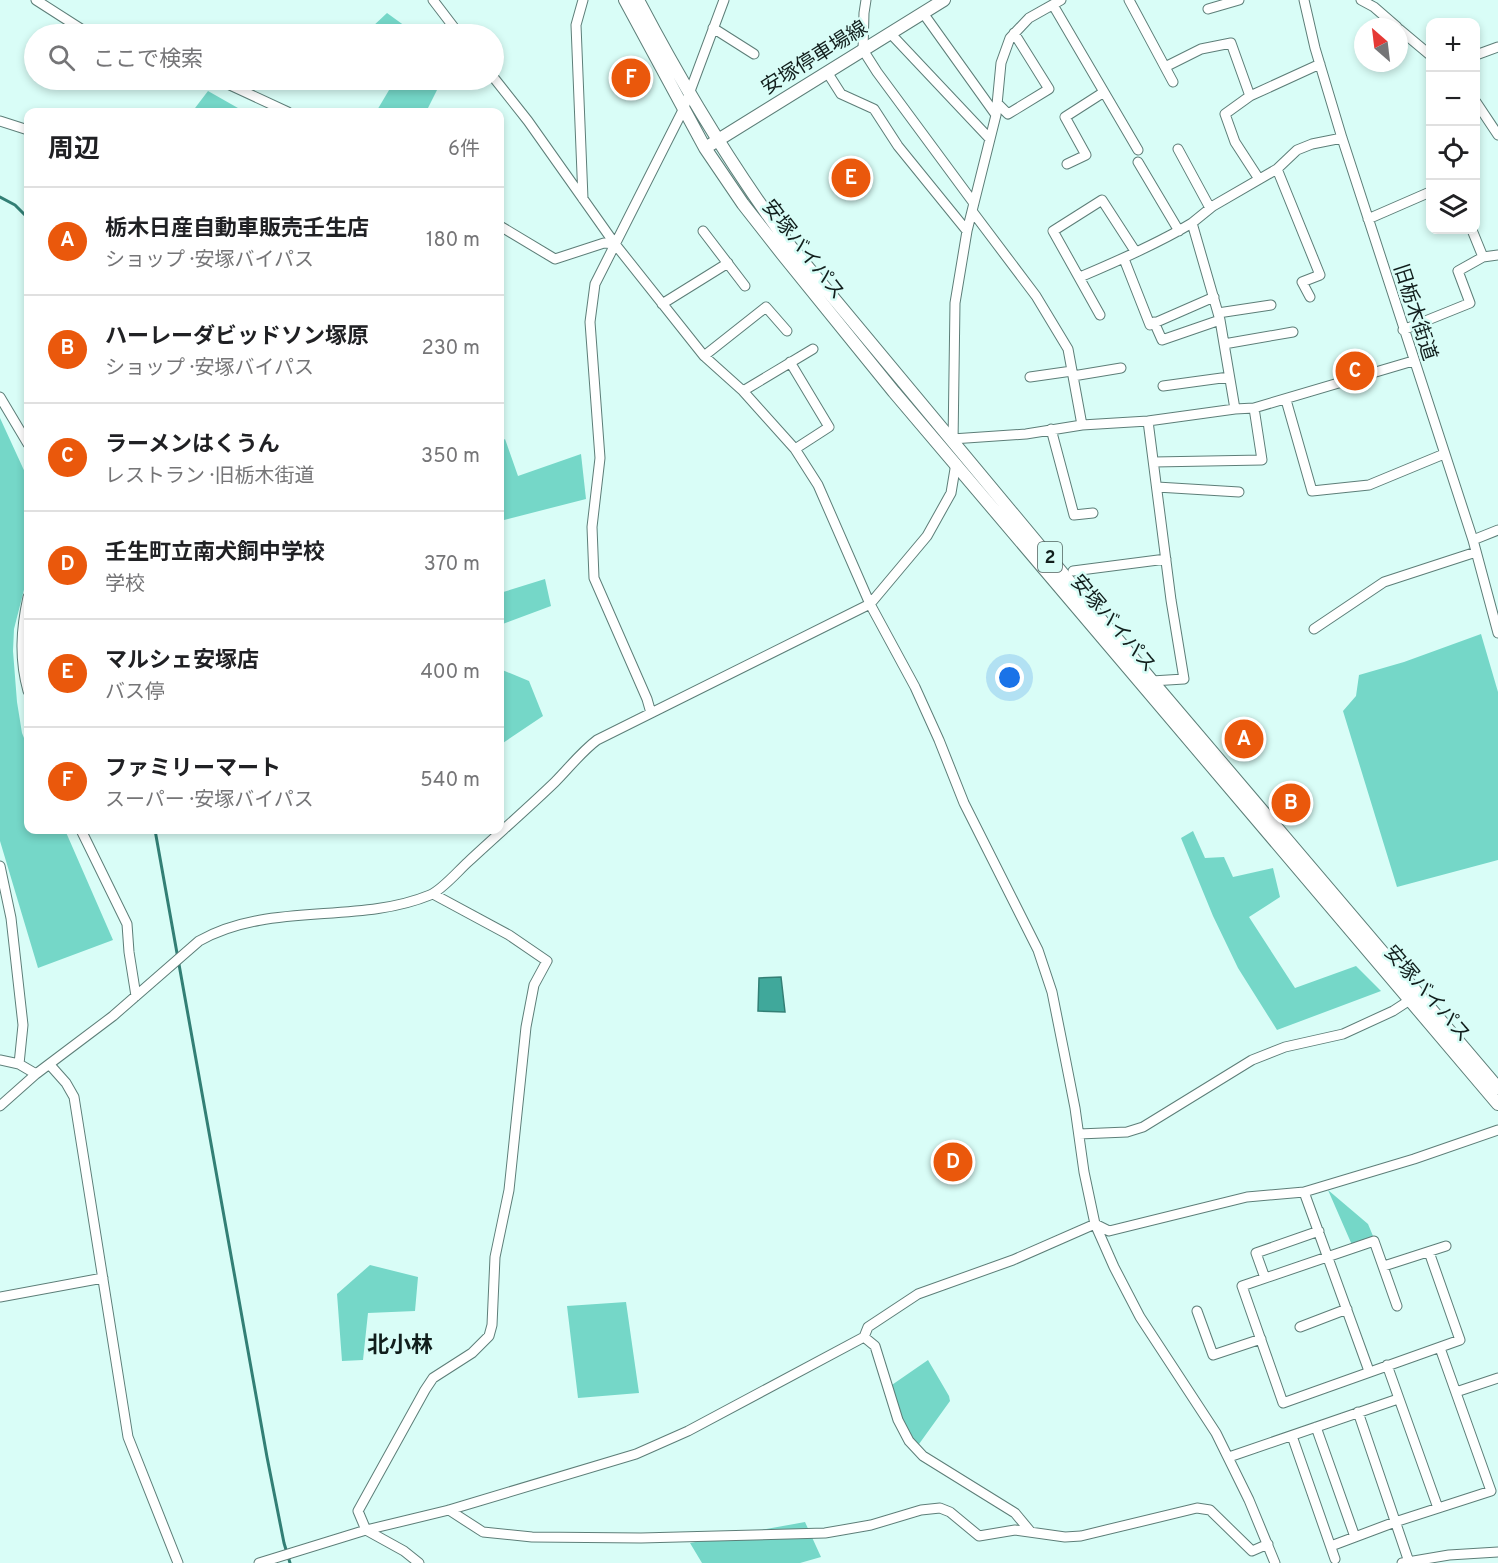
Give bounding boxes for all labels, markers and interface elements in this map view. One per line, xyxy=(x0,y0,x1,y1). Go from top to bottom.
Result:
street label: 安塚停車場線 xyxy=(757,16,873,102)
north arrow xyxy=(1354,18,1408,72)
map controls xyxy=(1426,18,1480,234)
button: + xyxy=(1426,18,1480,72)
search box xyxy=(24,24,504,90)
icon: search xyxy=(45,41,78,74)
text: ここで検索 xyxy=(93,47,203,74)
pin: F xyxy=(612,56,650,100)
button: − xyxy=(1426,72,1480,126)
button: locate xyxy=(1426,126,1480,180)
text: 周辺 xyxy=(48,134,100,167)
text: 6件 xyxy=(448,137,480,163)
pin: E xyxy=(832,156,870,201)
button: layers xyxy=(1426,180,1480,234)
street label: 安塚バイパス xyxy=(755,195,849,305)
text: 栃木日産自動車販売壬生店 xyxy=(105,216,369,243)
text: A xyxy=(60,228,75,254)
text: 180 m xyxy=(426,228,480,254)
text: ショップ · 安塚バイパス xyxy=(105,248,314,274)
street label: 旧栃木街道 xyxy=(1386,261,1442,364)
text: ハーレーダビッドソン塚原 xyxy=(105,324,369,351)
text: B xyxy=(61,336,74,362)
text: 230 m xyxy=(421,336,480,362)
pin: C xyxy=(1336,348,1374,394)
text: ショップ · 安塚バイパス xyxy=(105,356,314,382)
text: ラーメンはくうん xyxy=(105,432,280,459)
text: C xyxy=(61,444,74,470)
text: 350 m xyxy=(421,444,480,470)
text: レストラン · 旧栃木街道 xyxy=(105,464,314,490)
text: 壬生町立南犬飼中学校 xyxy=(105,540,325,567)
road number: 2 xyxy=(1038,542,1062,572)
text: D xyxy=(60,552,75,578)
text: 370 m xyxy=(424,552,480,578)
street label: 安塚バイパス xyxy=(1064,570,1161,678)
text: 学校 xyxy=(105,572,145,598)
text: マルシェ安塚店 xyxy=(105,648,259,675)
text: E xyxy=(61,660,74,686)
text: 400 m xyxy=(420,660,480,686)
your location xyxy=(995,663,1024,692)
text: バス停 xyxy=(105,680,165,706)
pin: A xyxy=(1224,716,1264,762)
text: ファミリーマート xyxy=(105,756,281,783)
text: F xyxy=(62,768,73,794)
text: 540 m xyxy=(420,768,480,794)
pin: B xyxy=(1272,780,1310,826)
text: スーパー · 安塚バイパス xyxy=(105,788,314,814)
street label: 安塚バイパス xyxy=(1377,941,1476,1048)
pin: D xyxy=(934,1140,972,1184)
district label: 北小林 xyxy=(367,1333,433,1360)

